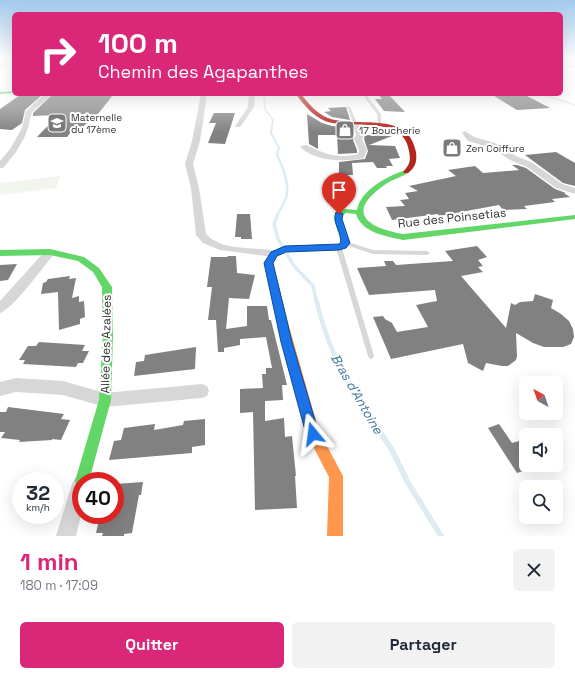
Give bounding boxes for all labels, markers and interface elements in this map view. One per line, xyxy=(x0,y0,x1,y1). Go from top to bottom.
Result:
text: 100 m xyxy=(98,25,178,61)
icon: right xyxy=(32,28,84,80)
text: Chemin des Agapanthes xyxy=(98,60,308,83)
place label: Maternelle du 17ème xyxy=(71,111,122,136)
school or university icon: Maternelle du 17ème xyxy=(46,112,68,134)
shop icon: 17 Boucherie xyxy=(334,119,356,141)
place label: 17 Boucherie xyxy=(359,124,421,137)
shop icon: Zen Coiffure xyxy=(441,137,463,159)
place label: Zen Coiffure xyxy=(466,142,525,155)
pin xyxy=(322,173,356,214)
icon: arrive xyxy=(328,179,350,201)
street label: Rue des Poinsetias xyxy=(397,204,507,232)
street label: Allée des Azalées xyxy=(97,294,115,394)
water label: Bras d'Antoine xyxy=(327,351,388,438)
north arrow xyxy=(519,376,563,420)
map controls xyxy=(519,376,563,524)
position arrow xyxy=(292,413,334,455)
button: sound xyxy=(519,428,563,472)
speed limit sign: 40 xyxy=(72,472,124,524)
text: 32 xyxy=(26,480,50,506)
button: search xyxy=(519,480,563,524)
text: km/h xyxy=(26,501,50,514)
text: 1 min xyxy=(20,546,79,577)
button: close xyxy=(513,549,555,591)
text: 180 m · 17:09 xyxy=(20,577,98,594)
button: Quitter xyxy=(20,622,284,668)
button: Partager xyxy=(292,622,555,668)

